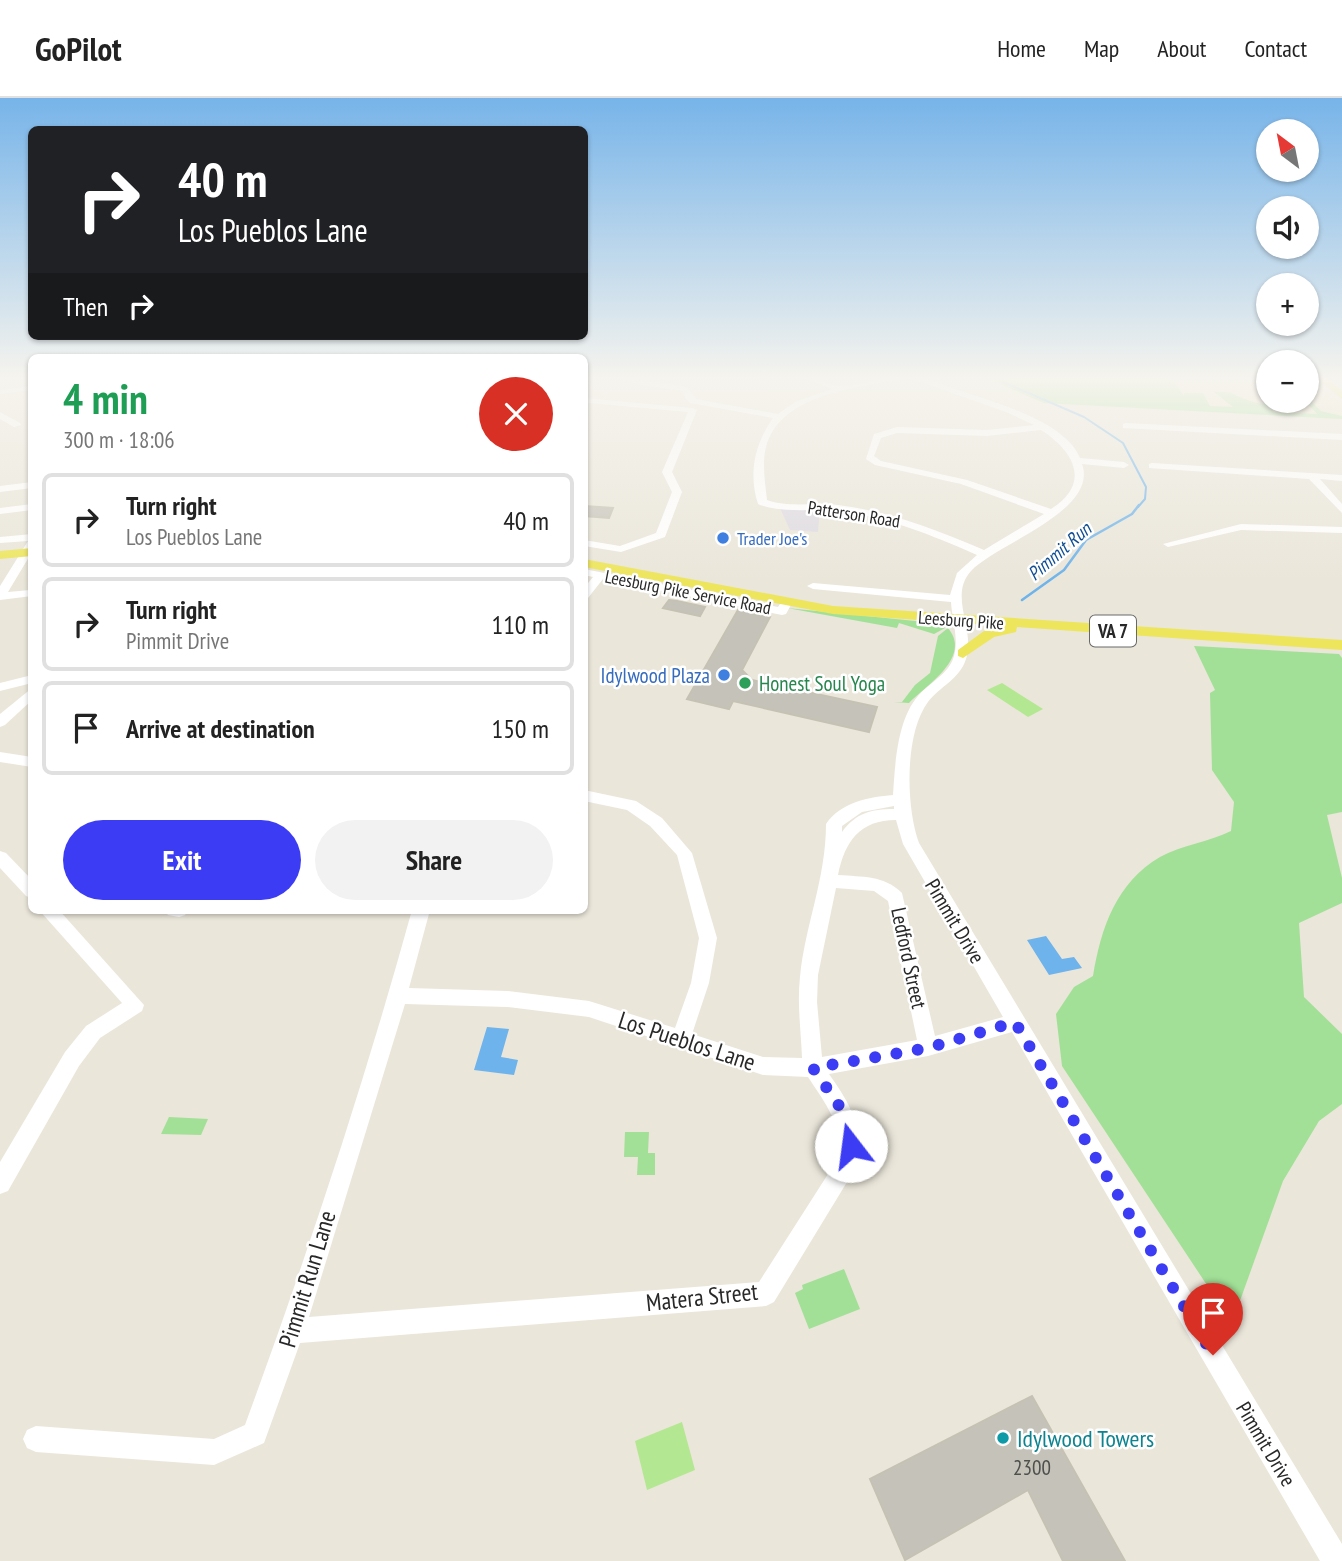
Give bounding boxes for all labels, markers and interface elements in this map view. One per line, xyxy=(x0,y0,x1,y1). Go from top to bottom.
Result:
text: GoPilot xyxy=(35,27,122,70)
text: Home xyxy=(997,33,1046,64)
text: Map xyxy=(1084,33,1119,64)
text: About xyxy=(1157,33,1206,64)
text: Contact xyxy=(1244,33,1307,64)
north arrow xyxy=(1256,119,1320,182)
map controls xyxy=(1256,119,1319,413)
text: 40 m xyxy=(178,147,267,211)
icon: right xyxy=(63,154,154,245)
button: sound xyxy=(1256,196,1319,259)
text: Los Pueblos Lane xyxy=(178,209,368,251)
button: + xyxy=(1256,273,1319,336)
icon: right xyxy=(122,287,160,325)
text: Then xyxy=(63,290,108,323)
button: − xyxy=(1256,350,1319,413)
text: 4 min xyxy=(63,371,148,426)
button: close xyxy=(479,377,553,451)
text: 300 m · 18:06 xyxy=(63,425,175,454)
text: Turn right xyxy=(126,489,217,522)
street label: Patterson Road xyxy=(806,495,902,533)
icon: right xyxy=(67,501,105,539)
text: 40 m xyxy=(503,504,549,537)
water label: Pimmit Run xyxy=(1022,516,1097,585)
text: Los Pueblos Lane xyxy=(126,522,262,551)
place label: Trader Joe's xyxy=(737,527,807,550)
marker: Trader Joe's xyxy=(715,530,731,546)
street label: Leesburg Pike Service Road xyxy=(603,565,773,619)
text: Turn right xyxy=(126,593,217,626)
icon: right xyxy=(67,605,105,643)
street label: Leesburg Pike xyxy=(917,606,1005,634)
text: 110 m xyxy=(491,608,549,641)
road number: VA 7 xyxy=(1090,616,1136,646)
text: Pimmit Drive xyxy=(126,626,229,655)
place label: Idylwood Plaza xyxy=(601,662,710,689)
marker: Idylwood Plaza xyxy=(716,667,732,683)
place label: Honest Soul Yoga xyxy=(759,670,885,697)
marker: Honest Soul Yoga xyxy=(737,675,753,691)
icon: arrive xyxy=(67,709,105,747)
text: Arrive at destination xyxy=(126,712,315,745)
text: 150 m xyxy=(491,712,549,745)
button: Exit xyxy=(63,820,301,900)
button: Share xyxy=(315,820,553,900)
street label: Pimmit Drive xyxy=(919,874,991,968)
street label: Ledford Street xyxy=(885,905,933,1011)
street label: Los Pueblos Lane xyxy=(615,1004,759,1078)
position arrow xyxy=(814,1109,888,1183)
street label: Pimmit Run Lane xyxy=(272,1207,342,1351)
street label: Matera Street xyxy=(645,1276,760,1318)
pin xyxy=(1183,1283,1243,1355)
icon: arrive xyxy=(1194,1294,1232,1332)
street label: Pimmit Drive xyxy=(1230,1397,1302,1491)
place label: Idylwood Towers xyxy=(1017,1423,1154,1454)
marker: Idylwood Towers xyxy=(995,1430,1011,1446)
house number: 2300 xyxy=(1013,1454,1051,1481)

